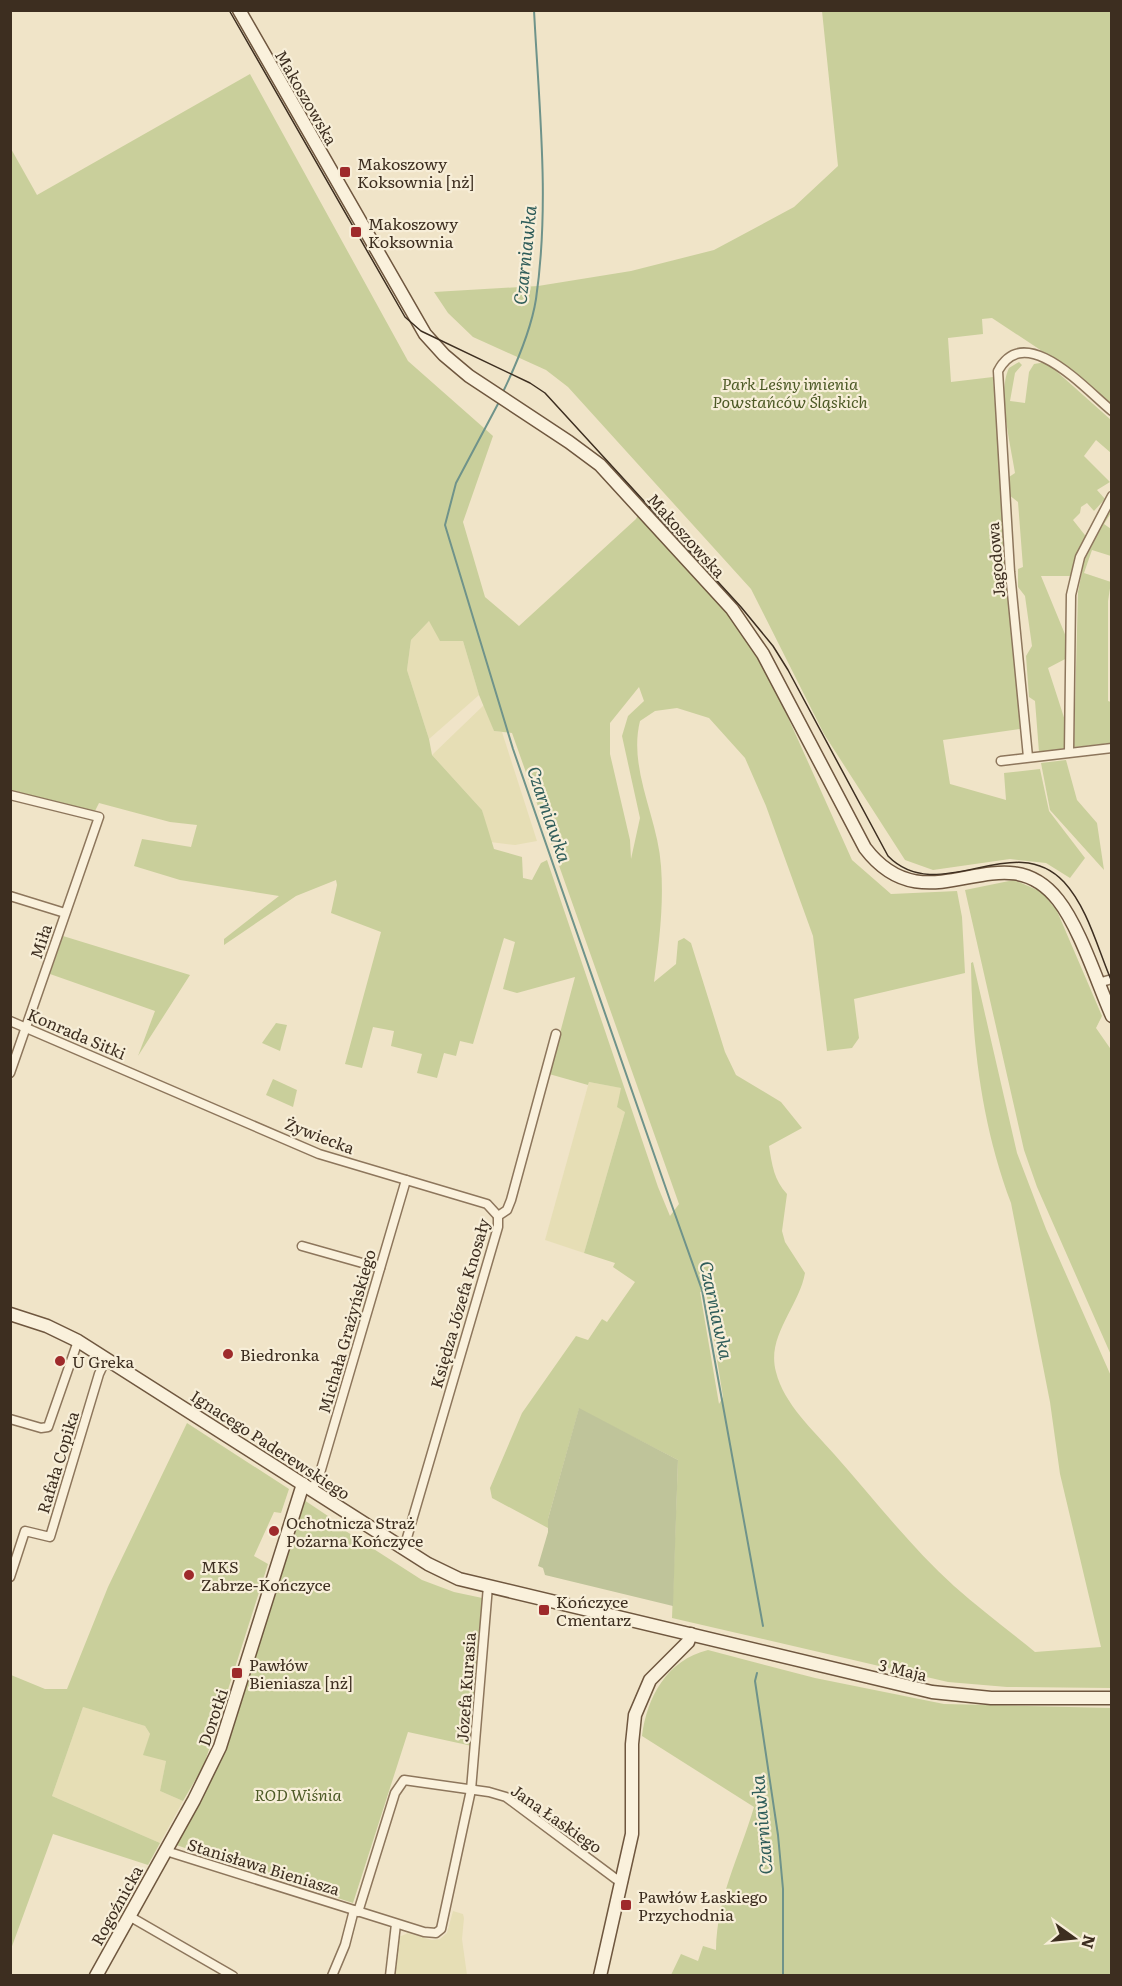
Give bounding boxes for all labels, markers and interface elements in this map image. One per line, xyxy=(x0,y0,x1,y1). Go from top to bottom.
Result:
street label: Makoszowska xyxy=(270,45,344,149)
place label: Makoszowy Koksownia [nż] xyxy=(357,151,475,193)
marker: Makoszowy Koksownia [nż] xyxy=(338,165,352,179)
water label: Czarniawka xyxy=(505,203,543,306)
place label: Makoszowy Koksownia xyxy=(368,211,459,253)
marker: Makoszowy Koksownia xyxy=(349,225,363,239)
park label: Park Leśny imienia Powstańców Śląskich xyxy=(712,371,868,413)
street label: Makoszowska xyxy=(642,487,732,583)
street label: Jagodowa xyxy=(980,521,1010,599)
water label: Czarniawka xyxy=(521,762,579,866)
street label: Miła xyxy=(23,920,57,962)
street label: Konrada Sitki xyxy=(24,1001,130,1065)
street label: Żywiecka xyxy=(282,1111,359,1159)
street label: Księdza Józefa Knosały xyxy=(423,1214,495,1391)
street label: Michała Grażyńskiego xyxy=(311,1246,381,1416)
water label: Czarniawka xyxy=(693,1258,741,1362)
place label: Biedronka xyxy=(240,1342,320,1366)
marker: Biedronka xyxy=(221,1347,235,1361)
place label: U Greka xyxy=(72,1349,134,1373)
marker: U Greka xyxy=(53,1354,67,1368)
street label: Ignacego Paderewskiego xyxy=(187,1383,355,1505)
street label: Rafała Copika xyxy=(30,1408,84,1516)
place label: Ochotnicza Straż Pożarna Kończyce xyxy=(286,1510,423,1552)
marker: Ochotnicza Straż Pożarna Kończyce xyxy=(267,1524,281,1538)
place label: MKS Zabrze-Kończyce xyxy=(201,1554,331,1596)
marker: MKS Zabrze-Kończyce xyxy=(182,1568,196,1582)
place label: Kończyce Cmentarz xyxy=(556,1589,631,1631)
marker: Kończyce Cmentarz xyxy=(537,1603,551,1617)
street label: Józefa Kurasia xyxy=(449,1631,481,1743)
place label: Pawłów Bieniasza [nż] xyxy=(249,1652,353,1694)
street label: 3 Maja xyxy=(876,1652,930,1686)
marker: Pawłów Bieniasza [nż] xyxy=(230,1666,244,1680)
street label: Dorotki xyxy=(191,1685,233,1749)
water label: Czarniawka xyxy=(743,1773,779,1876)
street label: Jana Łaskiego xyxy=(507,1778,607,1858)
park label: ROD Wiśnia xyxy=(254,1782,343,1806)
street label: Stanisława Bieniasza xyxy=(185,1831,343,1901)
street label: Rogoźnicka xyxy=(84,1860,148,1949)
place label: Pawłów Łaskiego Przychodnia xyxy=(638,1884,768,1926)
marker: Pawłów Łaskiego Przychodnia xyxy=(619,1898,633,1912)
north arrow xyxy=(1044,1908,1104,1968)
text: N xyxy=(1076,1933,1103,1952)

